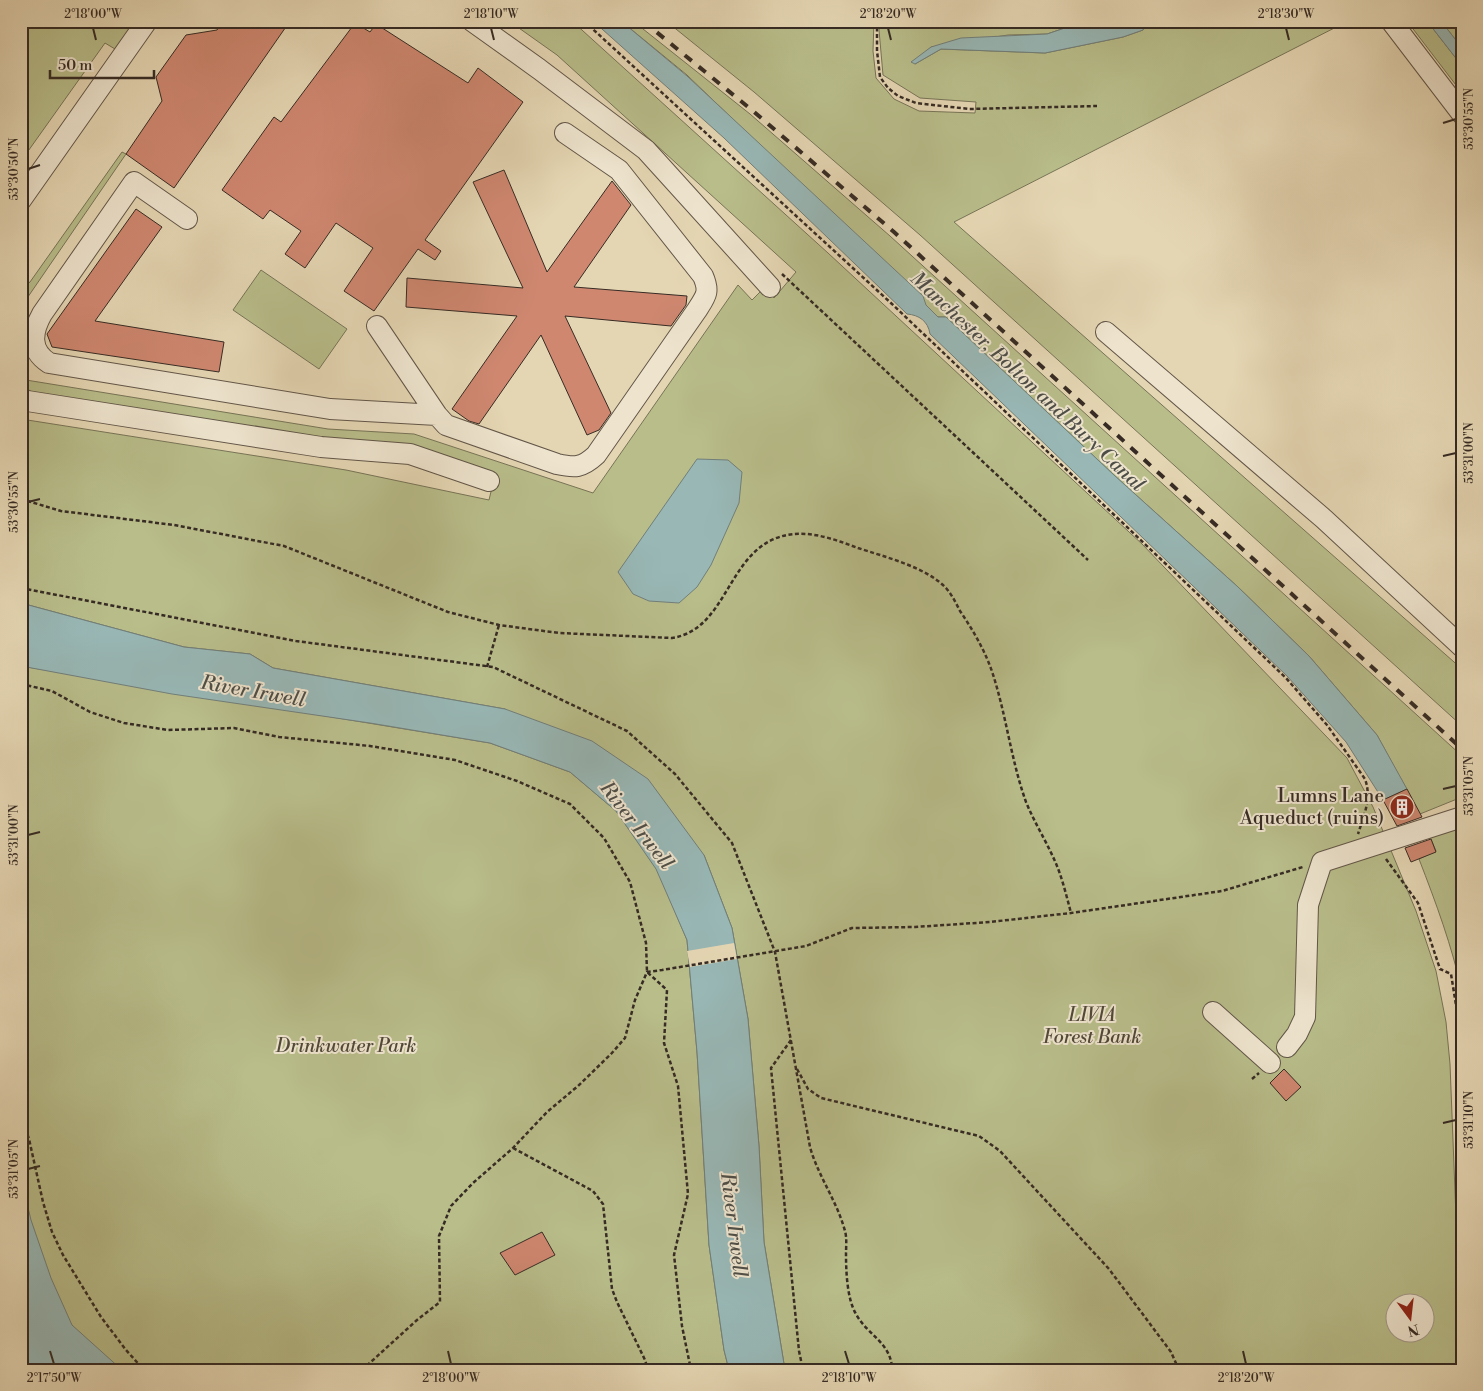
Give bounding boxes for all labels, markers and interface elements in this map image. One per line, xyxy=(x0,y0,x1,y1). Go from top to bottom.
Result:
text: 2°18'00"W xyxy=(64,7,123,22)
text: 2°18'10"W xyxy=(464,7,519,22)
text: 2°18'20"W xyxy=(860,7,917,22)
text: 2°18'30"W xyxy=(1258,7,1315,22)
scale bar xyxy=(50,48,154,80)
text: 50 m xyxy=(58,56,92,75)
text: 53°30'55"N xyxy=(1462,88,1477,150)
text: 53°30'50"N xyxy=(7,137,22,201)
water label: Manchester, Bolton and Bury Canal xyxy=(904,266,1150,498)
text: 53°31'00"N xyxy=(1462,422,1477,484)
text: 53°30'55"N xyxy=(7,471,22,533)
water label: River Irwell xyxy=(198,670,308,714)
text: 53°31'05"N xyxy=(1462,756,1477,816)
water label: River Irwell xyxy=(593,776,679,876)
place label: Lumns Lane Aqueduct (ruins) xyxy=(1239,784,1384,830)
building icon: Lumns Lane Aqueduct (ruins) xyxy=(1389,794,1415,820)
text: 53°31'00"N xyxy=(7,804,22,866)
park label: LIVIA Forest Bank xyxy=(1043,1003,1141,1049)
park label: Drinkwater Park xyxy=(275,1034,416,1058)
text: 53°31'10"N xyxy=(1462,1091,1477,1149)
text: 53°31'05"N xyxy=(7,1139,22,1199)
water label: River Irwell xyxy=(714,1170,752,1279)
north arrow xyxy=(1386,1294,1436,1344)
text: N xyxy=(1405,1319,1421,1340)
text: 2°17'50"W xyxy=(27,1371,82,1386)
text: 2°18'00"W xyxy=(422,1371,481,1386)
text: 2°18'10"W xyxy=(822,1371,877,1386)
text: 2°18'20"W xyxy=(1218,1371,1275,1386)

